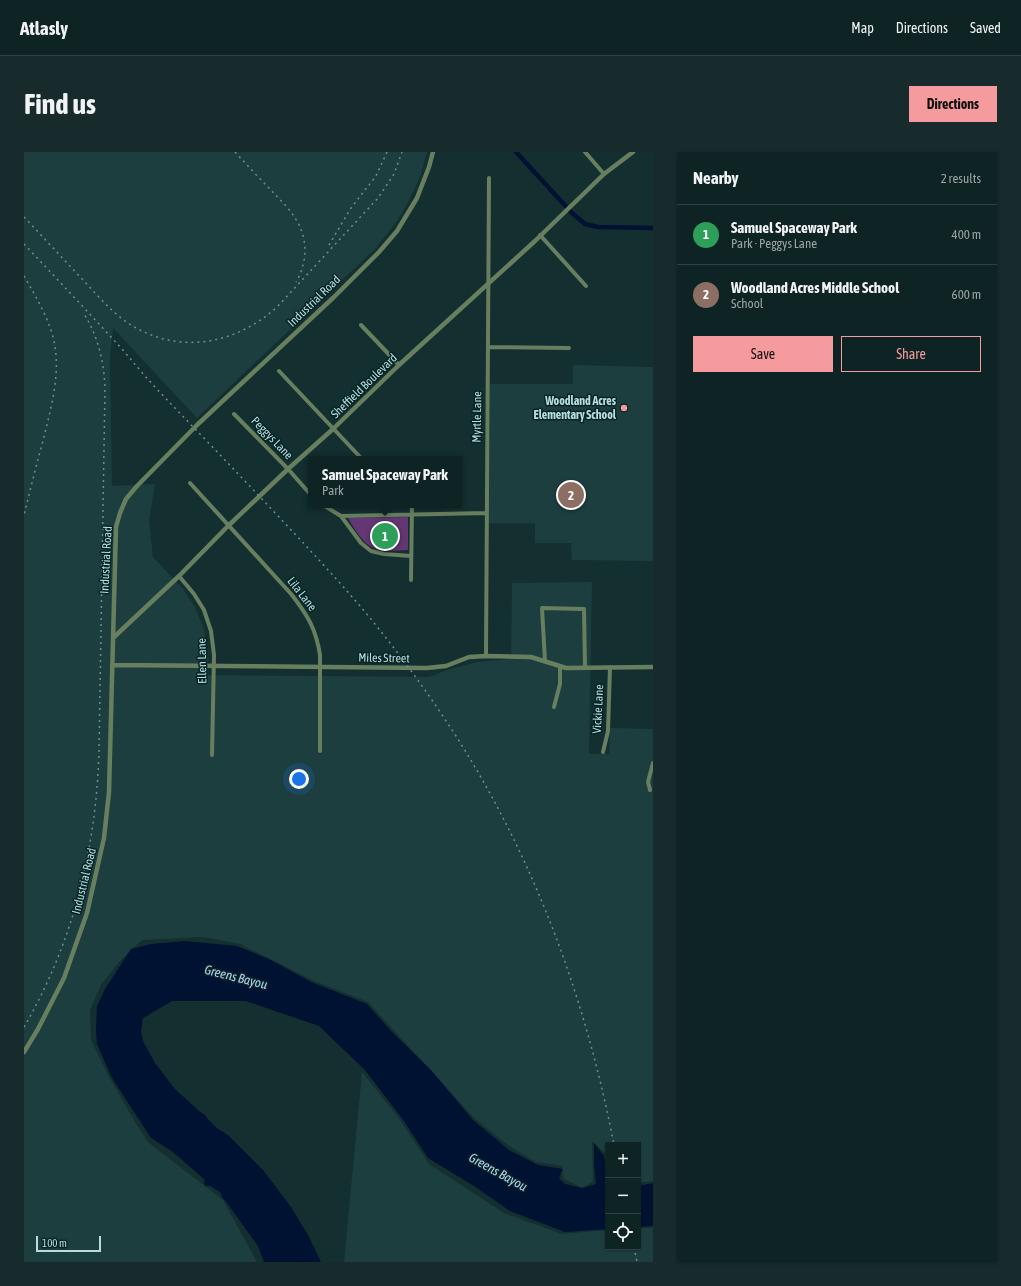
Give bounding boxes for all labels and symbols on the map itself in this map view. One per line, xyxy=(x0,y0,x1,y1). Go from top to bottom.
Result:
street label: Industrial Road xyxy=(285,272,343,330)
street label: Sheffield Boulevard xyxy=(328,351,400,421)
street label: Myrtle Lane xyxy=(470,391,484,443)
place label: Woodland Acres Elementary School xyxy=(534,394,617,422)
marker: Woodland Acres Elementary School xyxy=(619,403,629,413)
street label: Peggys Lane xyxy=(248,414,296,462)
pin: 2 xyxy=(558,480,584,510)
pin: 1 xyxy=(372,521,398,551)
street label: Industrial Road xyxy=(97,526,115,594)
street label: Lila Lane xyxy=(284,574,320,614)
street label: Ellen Lane xyxy=(195,638,209,684)
street label: Miles Street xyxy=(358,651,410,665)
street label: Vickie Lane xyxy=(590,684,606,734)
your location xyxy=(289,769,309,789)
street label: Industrial Road xyxy=(69,846,99,916)
water label: Greens Bayou xyxy=(203,962,269,992)
water label: Greens Bayou xyxy=(466,1150,530,1194)
scale bar xyxy=(36,1234,101,1253)

